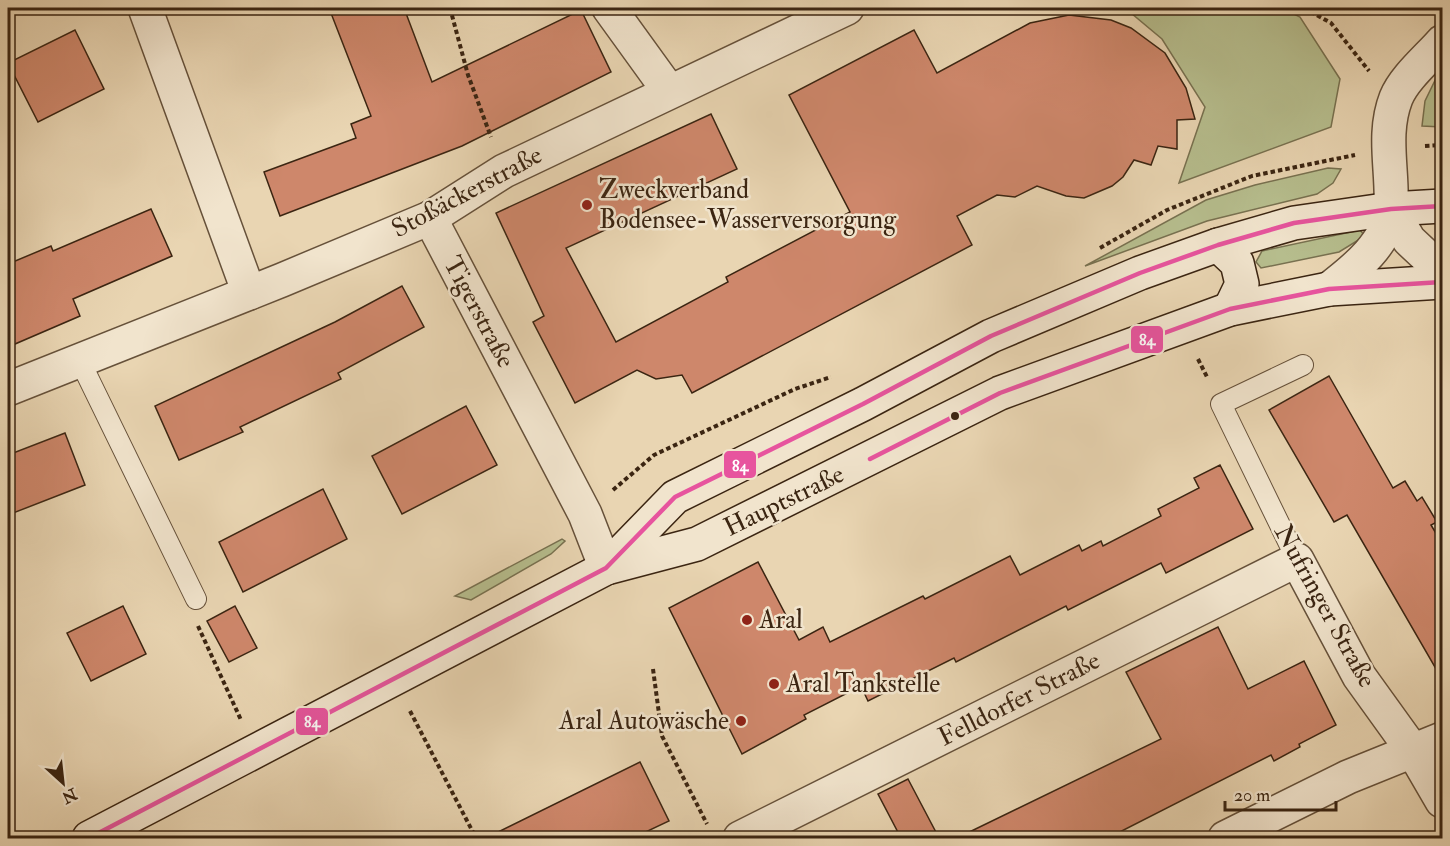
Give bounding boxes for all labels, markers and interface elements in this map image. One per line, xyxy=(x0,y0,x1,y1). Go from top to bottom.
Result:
street label: Stoßäckerstraße xyxy=(386,139,548,245)
place label: Zweckverband Bodensee-Wasserversorgung xyxy=(599,174,897,236)
marker: Zweckverband Bodensee-Wasserversorgung xyxy=(580,198,594,212)
street label: Tigerstraße xyxy=(436,251,522,373)
line badge: 84 xyxy=(1130,325,1164,354)
text: 84 xyxy=(1139,330,1156,350)
unlabelled marker xyxy=(949,410,961,422)
line badge: 84 xyxy=(723,450,757,479)
text: 84 xyxy=(732,456,749,476)
street label: Hauptstraße xyxy=(719,458,850,545)
street label: Nufringer Straße xyxy=(1267,519,1383,693)
place label: Aral xyxy=(758,604,803,636)
marker: Aral xyxy=(740,613,754,627)
street label: Felldorfer Straße xyxy=(933,644,1105,753)
place label: Aral Tankstelle xyxy=(785,668,940,700)
marker: Aral Tankstelle xyxy=(767,677,781,691)
place label: Aral Autowäsche xyxy=(558,705,729,737)
line badge: 84 xyxy=(295,707,329,736)
text: 84 xyxy=(304,712,321,732)
marker: Aral Autowäsche xyxy=(734,714,748,728)
north arrow xyxy=(33,753,93,813)
scale bar xyxy=(1225,774,1336,812)
text: N xyxy=(58,783,81,808)
text: 20 m xyxy=(1234,784,1270,807)

